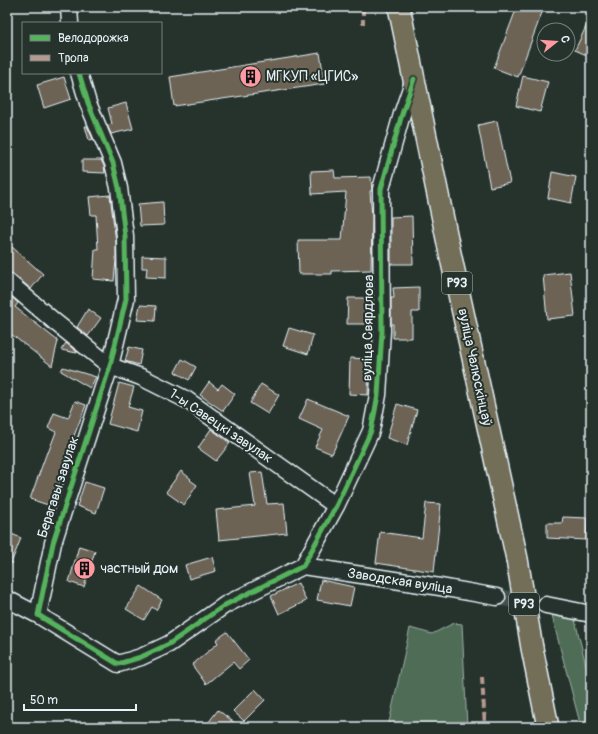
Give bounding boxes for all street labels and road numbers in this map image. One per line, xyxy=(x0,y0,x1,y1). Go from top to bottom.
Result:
road number: Р93 xyxy=(442,272,472,294)
street label: вуліца Свярдлова xyxy=(359,275,377,381)
street label: вуліца Чалюскінцаў xyxy=(454,307,496,427)
street label: 1-ы Савецкі завулак xyxy=(166,385,276,467)
street label: Берагавы завулак xyxy=(34,434,82,540)
street label: Заводская вуліца xyxy=(346,564,454,598)
road number: Р93 xyxy=(509,593,539,615)

